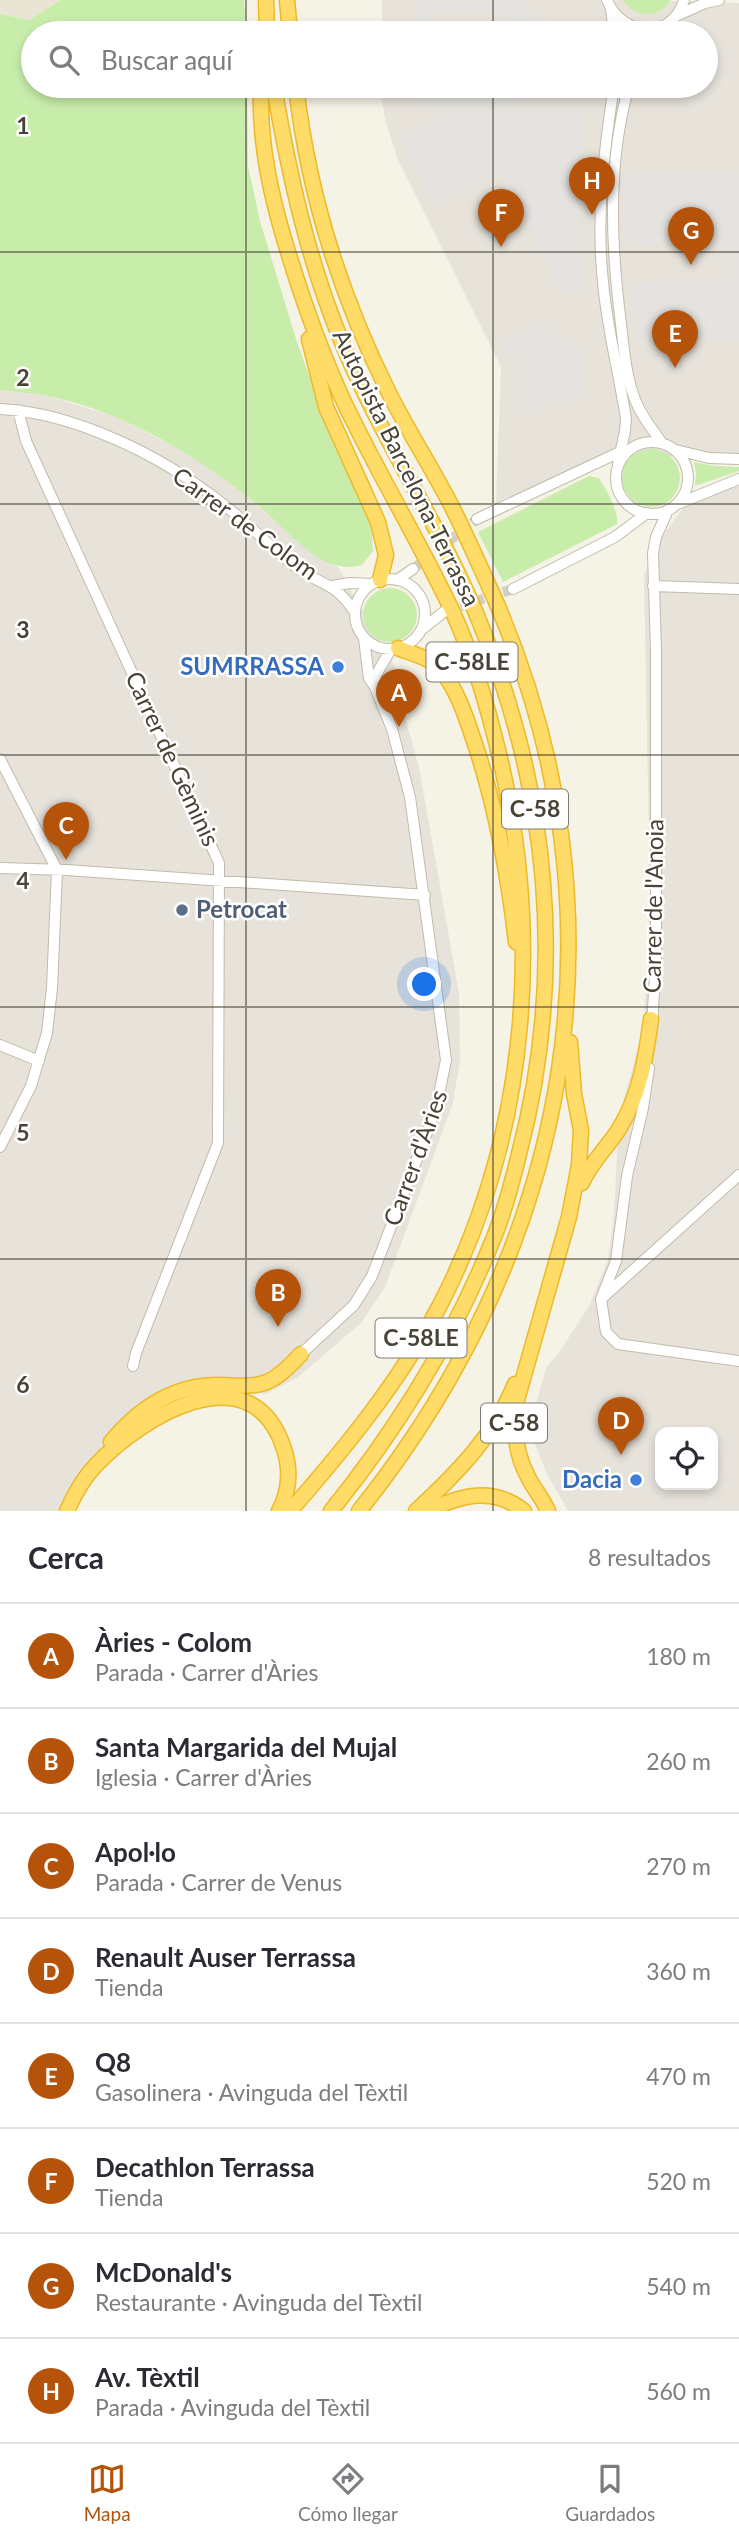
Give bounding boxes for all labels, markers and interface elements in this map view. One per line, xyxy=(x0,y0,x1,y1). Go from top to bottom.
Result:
search box xyxy=(21,21,718,98)
icon: search xyxy=(45,41,83,79)
text: Buscar aquí xyxy=(101,44,232,76)
text: 1 xyxy=(16,111,30,139)
pin: H xyxy=(569,157,615,215)
pin: F xyxy=(478,189,524,247)
pin: G xyxy=(668,207,714,265)
pin: E xyxy=(652,310,698,368)
street label: Autopista Barcelona-Terrassa xyxy=(327,324,487,611)
text: 2 xyxy=(16,363,30,391)
street label: Carrer de Colom xyxy=(168,460,324,585)
text: 3 xyxy=(16,615,30,643)
road number: C-58LE xyxy=(426,642,518,682)
place label: SUMRRASSA xyxy=(180,651,324,680)
marker: SUMRRASSA xyxy=(330,659,346,675)
street label: Carrer de Gèminis xyxy=(120,666,227,850)
pin: A xyxy=(376,669,422,727)
road number: C-58 xyxy=(502,790,568,828)
pin: C xyxy=(43,802,89,860)
street label: Carrer de l'Anoia xyxy=(636,819,669,993)
text: 4 xyxy=(16,866,30,894)
place label: Petrocat xyxy=(196,894,287,923)
marker: Petrocat xyxy=(174,902,190,918)
your location xyxy=(407,967,441,1001)
street label: Carrer d'Àries xyxy=(377,1085,453,1230)
text: 5 xyxy=(16,1118,30,1146)
pin: B xyxy=(255,1269,301,1327)
road number: C-58LE xyxy=(376,1318,466,1358)
text: 6 xyxy=(16,1370,30,1398)
pin: D xyxy=(598,1397,644,1455)
road number: C-58 xyxy=(481,1404,547,1442)
map controls xyxy=(655,1427,718,1490)
button: locate xyxy=(655,1427,718,1490)
place label: Dacia xyxy=(562,1464,622,1493)
marker: Dacia xyxy=(628,1472,644,1488)
text: Cerca xyxy=(28,1539,104,1575)
text: 8 resultados xyxy=(588,1543,711,1571)
text: Àries - Colom xyxy=(95,1626,252,1658)
text: A xyxy=(43,1642,59,1670)
text: 180 m xyxy=(646,1642,711,1670)
text: Parada · Carrer d'Àries xyxy=(95,1658,318,1686)
text: Santa Margarida del Mujal xyxy=(95,1731,397,1763)
text: B xyxy=(43,1747,59,1775)
text: 260 m xyxy=(646,1747,711,1775)
text: Iglesia · Carrer d'Àries xyxy=(95,1763,312,1791)
text: Apol·lo xyxy=(95,1836,176,1868)
text: C xyxy=(43,1852,59,1880)
text: 270 m xyxy=(646,1852,711,1880)
text: Parada · Carrer de Venus xyxy=(95,1868,342,1896)
text: Renault Auser Terrassa xyxy=(95,1941,356,1973)
text: D xyxy=(42,1957,60,1985)
text: 360 m xyxy=(646,1957,711,1985)
text: Tienda xyxy=(95,1973,163,2001)
text: Q8 xyxy=(95,2046,131,2078)
text: E xyxy=(44,2062,58,2090)
text: 470 m xyxy=(646,2062,711,2090)
text: Gasolinera · Avinguda del Tèxtil xyxy=(95,2078,408,2106)
text: Decathlon Terrassa xyxy=(95,2151,315,2183)
text: F xyxy=(44,2167,58,2195)
text: 520 m xyxy=(646,2167,711,2195)
text: Tienda xyxy=(95,2183,163,2211)
text: McDonald's xyxy=(95,2256,232,2288)
text: G xyxy=(43,2272,59,2300)
text: 540 m xyxy=(646,2272,711,2300)
text: Restaurante · Avinguda del Tèxtil xyxy=(95,2288,422,2316)
text: Av. Tèxtil xyxy=(95,2361,200,2393)
text: H xyxy=(42,2377,60,2405)
text: 560 m xyxy=(646,2377,711,2405)
text: Parada · Avinguda del Tèxtil xyxy=(95,2393,370,2421)
tab: Mapa xyxy=(84,2460,131,2525)
tab: Cómo llegar xyxy=(298,2460,398,2525)
tab: Guardados xyxy=(565,2460,655,2525)

